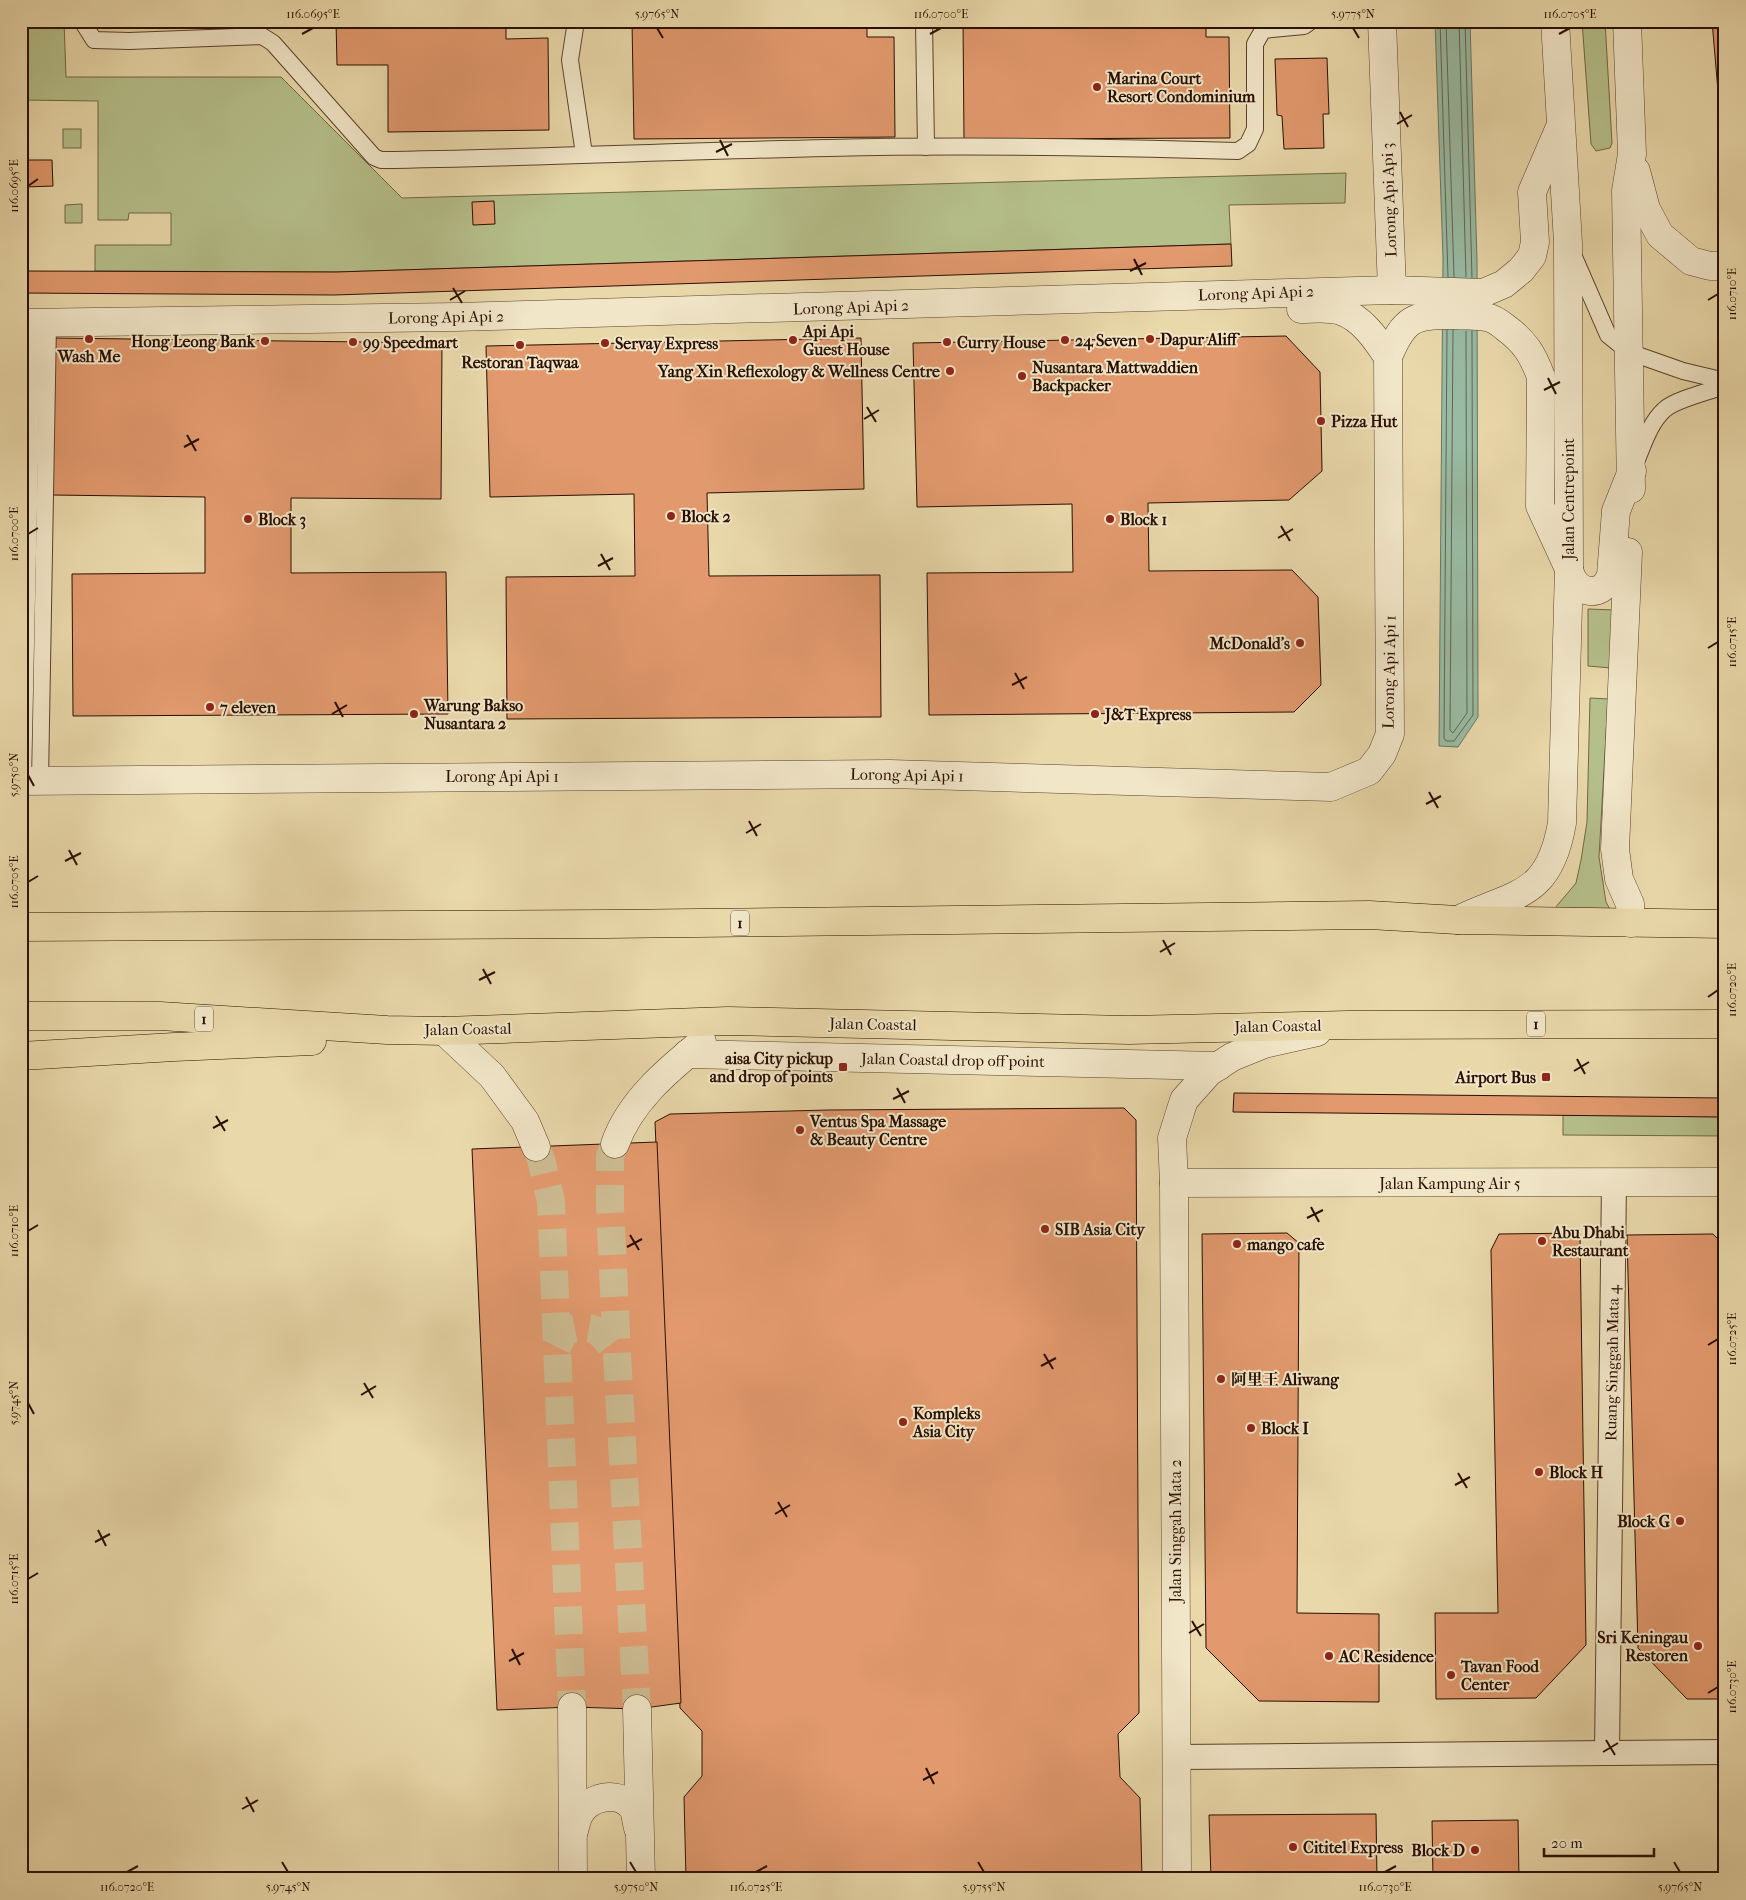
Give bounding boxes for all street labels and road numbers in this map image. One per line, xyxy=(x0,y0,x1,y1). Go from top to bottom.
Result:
street label: Lorong Api Api 3 xyxy=(1378,142,1400,258)
street label: Lorong Api Api 2 xyxy=(1198,281,1314,305)
street label: Lorong Api Api 2 xyxy=(793,295,909,319)
street label: Lorong Api Api 2 xyxy=(388,306,504,328)
street label: Jalan Centrepoint xyxy=(1559,438,1578,562)
street label: Lorong Api Api 1 xyxy=(1379,615,1399,729)
street label: Lorong Api Api 1 xyxy=(850,765,964,785)
street label: Lorong Api Api 1 xyxy=(445,767,559,786)
road number: 1 xyxy=(731,910,749,936)
road number: 1 xyxy=(195,1006,213,1032)
road number: 1 xyxy=(1527,1012,1545,1036)
street label: Jalan Coastal xyxy=(827,1014,917,1034)
street label: Jalan Coastal xyxy=(1232,1016,1322,1036)
street label: Jalan Coastal xyxy=(422,1019,512,1039)
street label: Jalan Coastal drop off point xyxy=(859,1049,1045,1071)
street label: Jalan Kampung Air 5 xyxy=(1377,1174,1521,1193)
street label: Ruang Singgah Mata 4 xyxy=(1601,1284,1623,1441)
street label: Jalan Singgah Mata 2 xyxy=(1166,1459,1185,1605)

